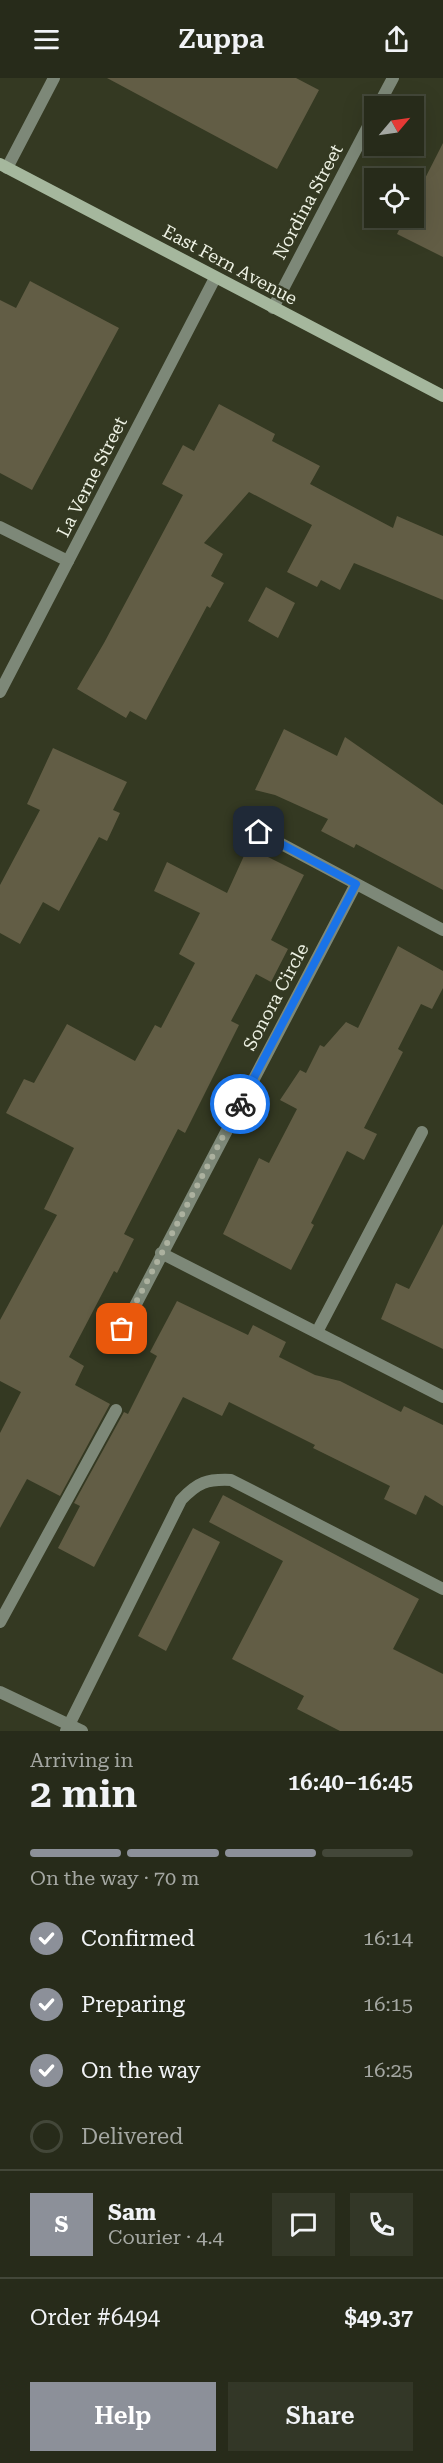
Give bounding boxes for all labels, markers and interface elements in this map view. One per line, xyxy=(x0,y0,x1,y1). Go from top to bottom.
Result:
icon: menu xyxy=(30,23,63,56)
text: Zuppa xyxy=(179,23,264,55)
icon: share xyxy=(380,23,413,56)
north arrow xyxy=(364,96,424,156)
map controls xyxy=(364,96,424,228)
street label: Nordina Street xyxy=(268,140,347,263)
button: locate xyxy=(364,168,424,228)
street label: East Fern Avenue xyxy=(159,220,301,309)
street label: La Verne Street xyxy=(52,413,131,540)
pin xyxy=(233,806,284,857)
icon: home xyxy=(242,815,275,848)
street label: Sonora Circle xyxy=(239,940,313,1054)
courier xyxy=(210,1074,270,1134)
icon: bike xyxy=(224,1088,257,1121)
pin xyxy=(96,1303,147,1354)
icon: bag xyxy=(105,1312,138,1345)
text: Arriving in xyxy=(30,1748,133,1772)
text: 16:40–16:45 xyxy=(288,1770,413,1795)
text: 2 min xyxy=(30,1771,137,1817)
text: On the way · 70 m xyxy=(30,1866,200,1890)
icon: check xyxy=(30,1922,63,1955)
text: Confirmed xyxy=(81,1926,195,1951)
text: 16:14 xyxy=(363,1926,413,1950)
icon: check xyxy=(30,1988,63,2021)
text: Preparing xyxy=(81,1992,185,2017)
text: 16:15 xyxy=(363,1992,413,2016)
icon: check xyxy=(30,2054,63,2087)
text: On the way xyxy=(81,2058,201,2083)
text: 16:25 xyxy=(363,2058,413,2082)
text: Delivered xyxy=(81,2124,183,2149)
button: chat xyxy=(272,2193,335,2256)
button: phone xyxy=(350,2193,413,2256)
text: Sam xyxy=(108,2200,156,2225)
text: S xyxy=(55,2212,68,2237)
text: Courier · 4.4 xyxy=(108,2225,224,2249)
text: Order #6494 xyxy=(30,2305,160,2330)
text: $49.37 xyxy=(344,2305,413,2330)
button: Help xyxy=(30,2382,216,2451)
button: Share xyxy=(228,2382,413,2451)

